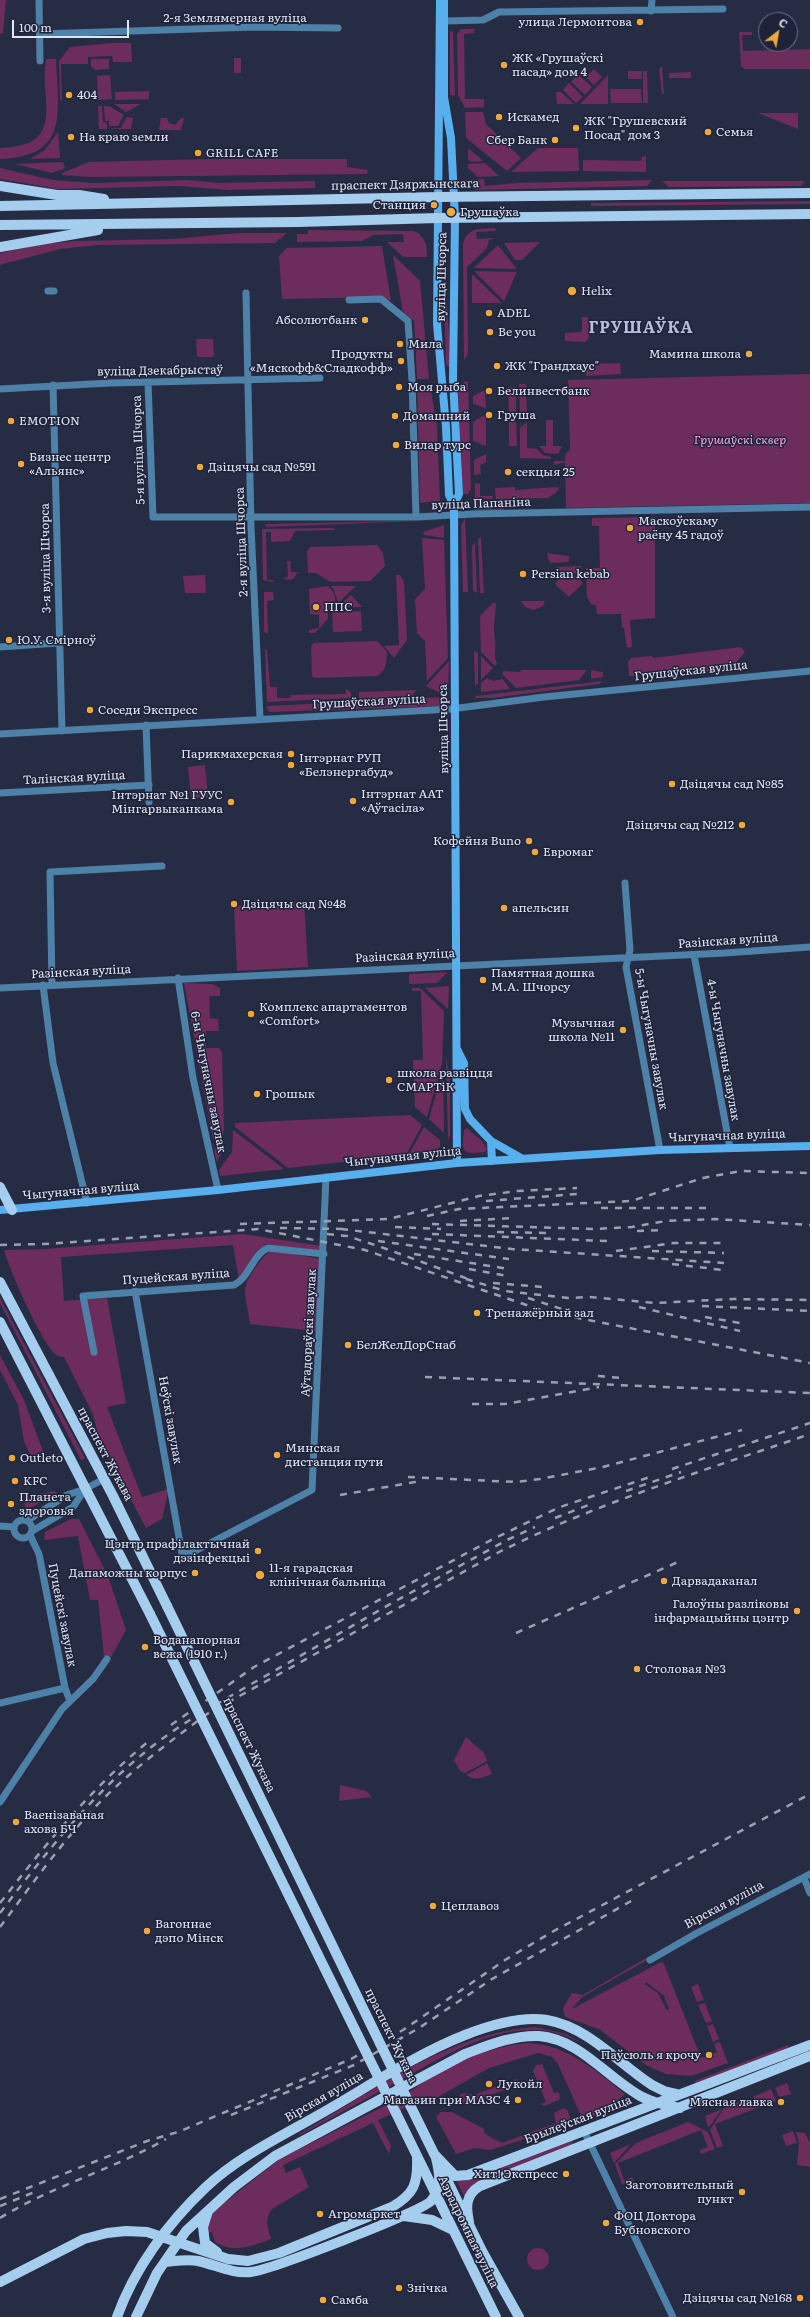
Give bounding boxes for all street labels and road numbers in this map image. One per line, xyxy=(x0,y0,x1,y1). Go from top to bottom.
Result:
street label: 2-я Землямерная вуліца xyxy=(163,11,307,25)
street label: праспект Дзяржынскага xyxy=(331,177,479,193)
street label: вуліца Шчорса xyxy=(434,232,450,322)
street label: вуліца Дзекабрыстаў xyxy=(97,363,223,379)
street label: 5-я вуліца Шчорса xyxy=(130,395,148,505)
street label: 2-я вуліца Шчорса xyxy=(233,487,251,597)
street label: вуліца Папаніна xyxy=(431,495,531,513)
street label: 3-я вуліца Шчорса xyxy=(38,503,54,613)
street label: Грушаўская вуліца xyxy=(634,658,748,684)
street label: вуліца Шчорса xyxy=(436,684,452,774)
street label: Грушаўская вуліца xyxy=(312,692,426,712)
street label: Талінская вуліца xyxy=(22,768,126,788)
street label: Разінская вуліца xyxy=(678,930,778,952)
street label: Разінская вуліца xyxy=(355,946,455,966)
street label: Разінская вуліца xyxy=(31,962,131,982)
street label: 5-ы Чыгуначны завулак xyxy=(631,967,671,1111)
street label: 4-ы Чыгуначны завулак xyxy=(703,978,743,1122)
street label: 6-ы Чыгуначны завулак xyxy=(187,1010,229,1154)
street label: Чыгуначная вуліца xyxy=(668,1127,786,1145)
street label: Чыгуначная вуліца xyxy=(344,1144,462,1170)
street label: Чыгуначная вуліца xyxy=(22,1179,140,1203)
street label: Пуцейская вуліца xyxy=(122,1266,230,1288)
street label: Аўтадораўскі завулак xyxy=(298,1268,320,1398)
street label: Неўскі завулак xyxy=(155,1375,185,1465)
street label: праспект Жукава xyxy=(74,1405,136,1503)
street label: Пуцейскі завулак xyxy=(45,1562,79,1668)
street label: праспект Жукава xyxy=(220,1695,278,1795)
street label: Вірская вуліца xyxy=(682,1878,766,1932)
street label: праспект Жукава xyxy=(362,1986,420,2086)
street label: Вірская вуліца xyxy=(282,2069,366,2125)
street label: Брылеўская вуліца xyxy=(522,2093,634,2147)
street label: Аэрадромная вуліца xyxy=(435,2174,501,2290)

